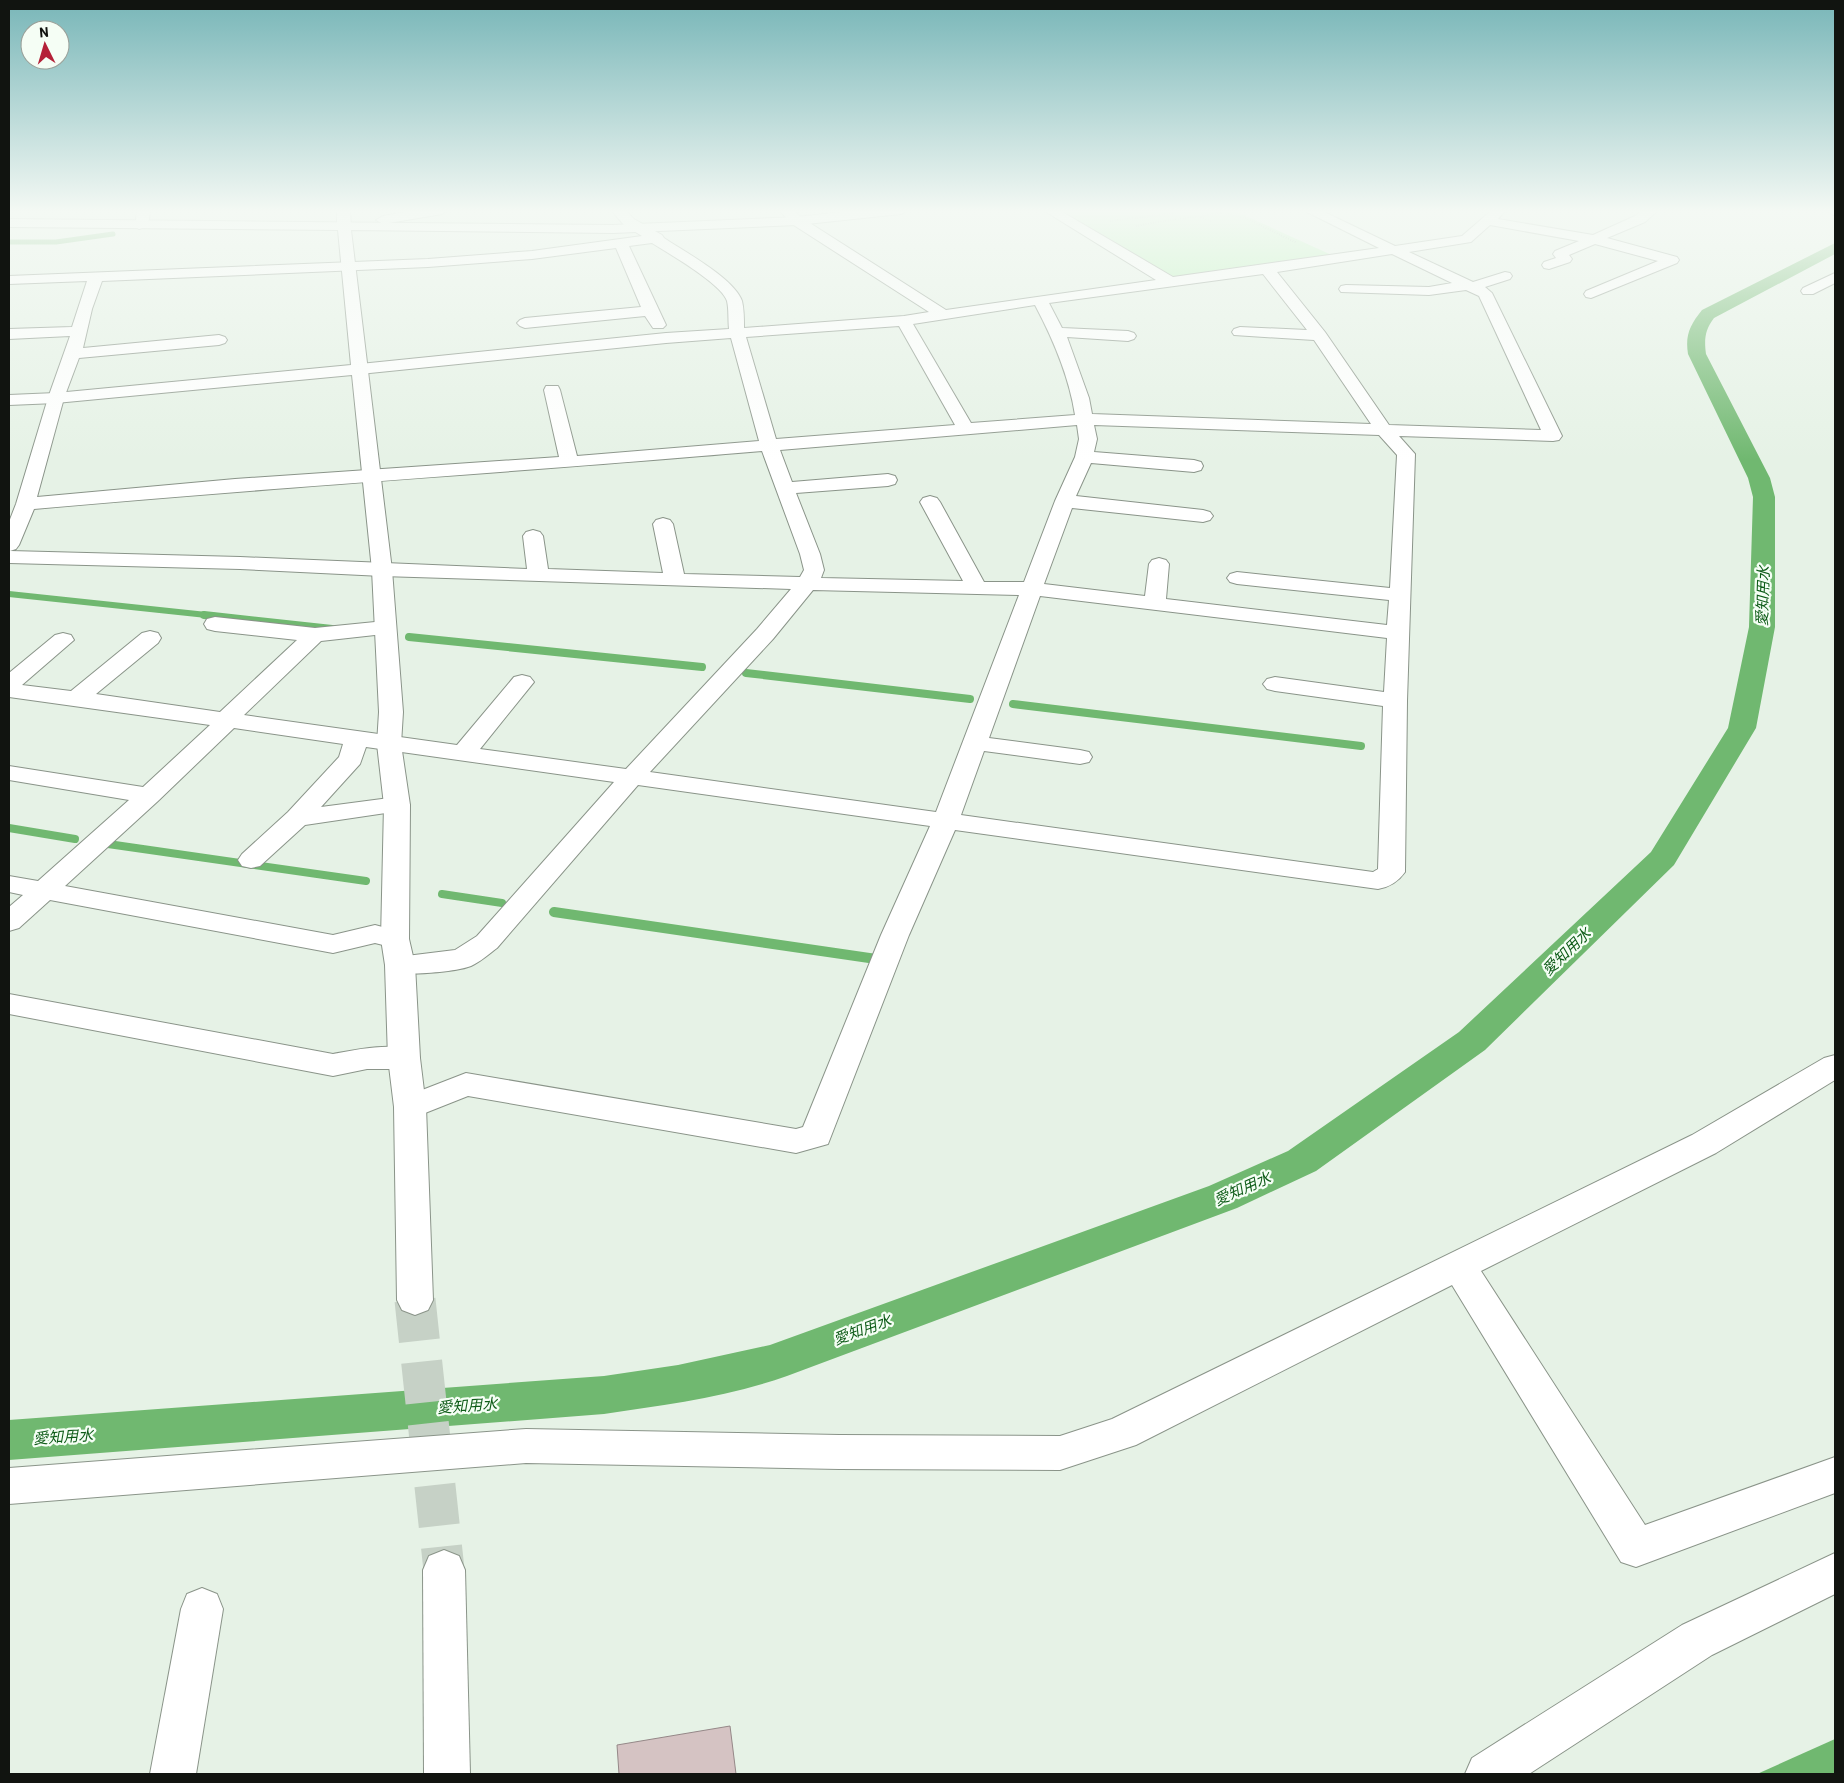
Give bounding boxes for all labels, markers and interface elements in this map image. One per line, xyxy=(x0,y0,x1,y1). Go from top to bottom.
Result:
north arrow xyxy=(20,20,70,70)
text: N xyxy=(38,23,49,40)
water label: 愛知用水 xyxy=(1752,564,1772,626)
water label: 愛知用水 xyxy=(1538,922,1595,978)
water label: 愛知用水 xyxy=(1211,1167,1275,1208)
water label: 愛知用水 xyxy=(831,1310,895,1348)
water label: 愛知用水 xyxy=(436,1394,500,1416)
water label: 愛知用水 xyxy=(32,1425,96,1447)

